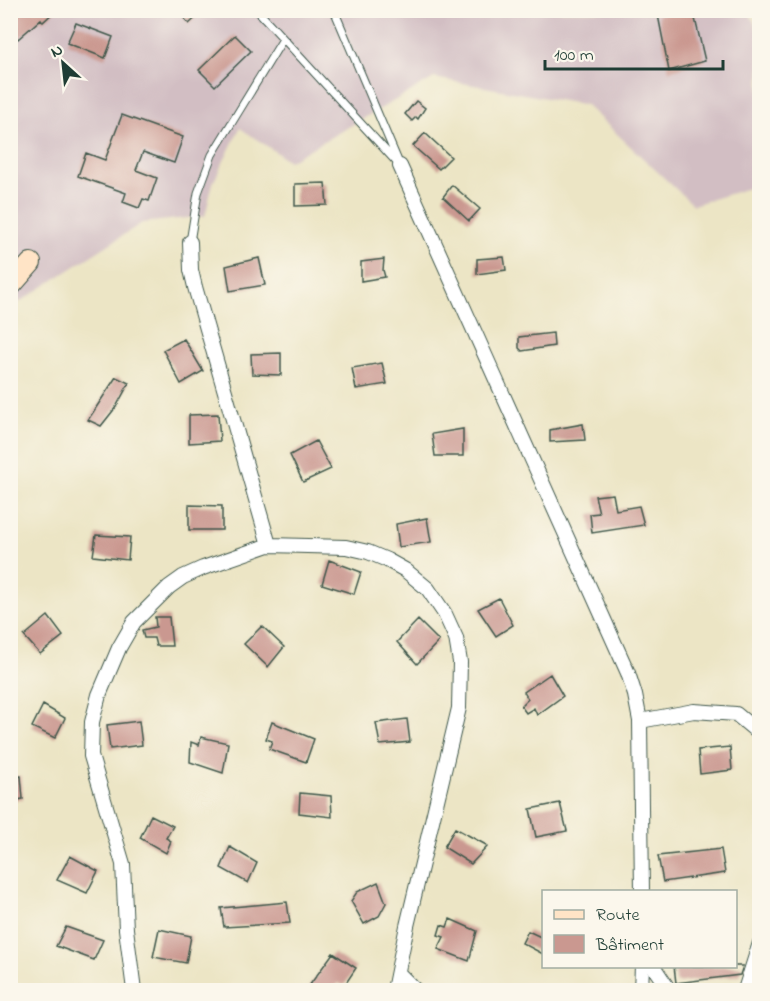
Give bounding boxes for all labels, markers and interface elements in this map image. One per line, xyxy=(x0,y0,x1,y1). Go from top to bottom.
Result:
north arrow xyxy=(33,33,93,93)
scale bar xyxy=(545,33,724,71)
text: N xyxy=(47,38,68,65)
text: 100 m xyxy=(554,43,594,69)
legend xyxy=(542,890,737,968)
text: Route xyxy=(596,903,641,929)
text: Bâtiment xyxy=(595,933,664,959)

